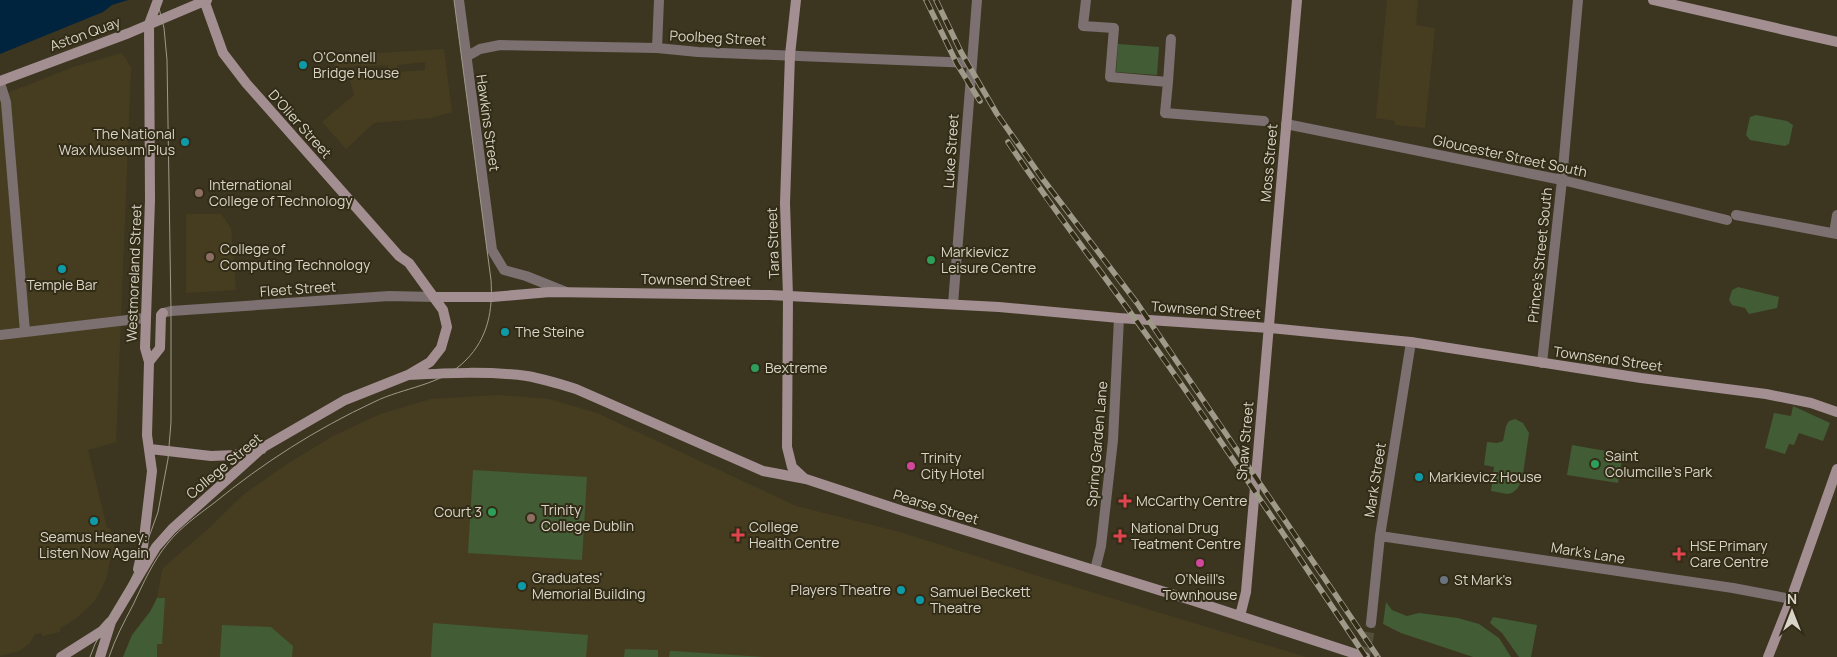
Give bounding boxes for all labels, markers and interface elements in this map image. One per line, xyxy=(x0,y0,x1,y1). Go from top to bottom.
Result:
street label: Aston Quay xyxy=(47,12,123,55)
street label: Poolbeg Street xyxy=(669,25,767,50)
place label: O'Connell Bridge House xyxy=(313,47,399,82)
marker: O'Connell Bridge House xyxy=(297,59,309,71)
street label: Hawkins Street xyxy=(472,73,505,173)
street label: D'Olier Street xyxy=(264,85,337,162)
street label: Luke Street xyxy=(938,113,963,189)
street label: Moss Street xyxy=(1256,123,1281,203)
place label: The National Wax Museum Plus xyxy=(59,124,175,159)
street label: Gloucester Street South xyxy=(1431,130,1589,181)
marker: The National Wax Museum Plus xyxy=(179,136,191,148)
place label: International College of Technology xyxy=(209,175,353,210)
street label: Prince's Street South xyxy=(1523,186,1556,324)
marker: International College of Technology xyxy=(193,187,205,199)
street label: Westmoreland Street xyxy=(122,203,145,342)
street label: Tara Street xyxy=(762,207,783,279)
place label: College of Computing Technology xyxy=(220,239,371,274)
place label: Markievicz Leisure Centre xyxy=(941,242,1036,277)
marker: College of Computing Technology xyxy=(204,251,216,263)
marker: Markievicz Leisure Centre xyxy=(925,254,937,266)
marker: Temple Bar xyxy=(56,263,68,275)
street label: Townsend Street xyxy=(641,269,752,290)
place label: Temple Bar xyxy=(26,275,98,294)
street label: Fleet Street xyxy=(259,276,337,301)
street label: Townsend Street xyxy=(1150,296,1262,323)
place label: The Steine xyxy=(515,322,585,341)
marker: The Steine xyxy=(499,326,511,338)
street label: Townsend Street xyxy=(1552,341,1664,376)
place label: Bextreme xyxy=(765,358,827,377)
marker: Bextreme xyxy=(749,362,761,374)
street label: Spring Garden Lane xyxy=(1082,380,1111,508)
street label: Shaw Street xyxy=(1232,400,1257,481)
street label: College Street xyxy=(182,428,266,503)
street label: Mark Street xyxy=(1359,441,1390,519)
place label: Saint Columcille's Park xyxy=(1605,446,1713,481)
place label: Trinity City Hotel xyxy=(921,448,985,483)
marker: Saint Columcille's Park xyxy=(1589,458,1601,470)
marker: Trinity City Hotel xyxy=(905,460,917,472)
place label: Markievicz House xyxy=(1429,467,1542,486)
marker: Markievicz House xyxy=(1413,471,1425,483)
street label: Pearse Street xyxy=(891,485,982,529)
place label: McCarthy Centre xyxy=(1136,491,1247,510)
marker: McCarthy Centre xyxy=(1118,494,1132,508)
place label: Trinity College Dublin xyxy=(541,500,634,535)
place label: Court 3 xyxy=(434,502,482,521)
marker: Court 3 xyxy=(486,506,498,518)
marker: Trinity College Dublin xyxy=(525,512,537,524)
marker: Seamus Heaney: Listen Now Again xyxy=(88,515,100,527)
place label: College Health Centre xyxy=(749,517,839,552)
place label: National Drug Teatment Centre xyxy=(1131,518,1241,553)
place label: Seamus Heaney: Listen Now Again xyxy=(39,527,149,562)
marker: College Health Centre xyxy=(731,528,745,542)
marker: National Drug Teatment Centre xyxy=(1113,529,1127,543)
place label: HSE Primary Care Centre xyxy=(1690,536,1769,571)
street label: Mark's Lane xyxy=(1550,537,1627,568)
marker: HSE Primary Care Centre xyxy=(1672,547,1686,561)
marker: O’Neill's Townhouse xyxy=(1194,557,1206,569)
place label: Graduates' Memorial Building xyxy=(532,568,646,603)
place label: O’Neill's Townhouse xyxy=(1163,569,1237,604)
place label: St Mark's xyxy=(1454,570,1512,589)
marker: St Mark's xyxy=(1438,574,1450,586)
marker: Graduates' Memorial Building xyxy=(516,580,528,592)
place label: Players Theatre xyxy=(791,580,891,599)
place label: Samuel Beckett Theatre xyxy=(930,582,1031,617)
marker: Players Theatre xyxy=(895,584,907,596)
north arrow xyxy=(1767,587,1817,637)
text: N xyxy=(1787,589,1797,608)
marker: Samuel Beckett Theatre xyxy=(914,594,926,606)

